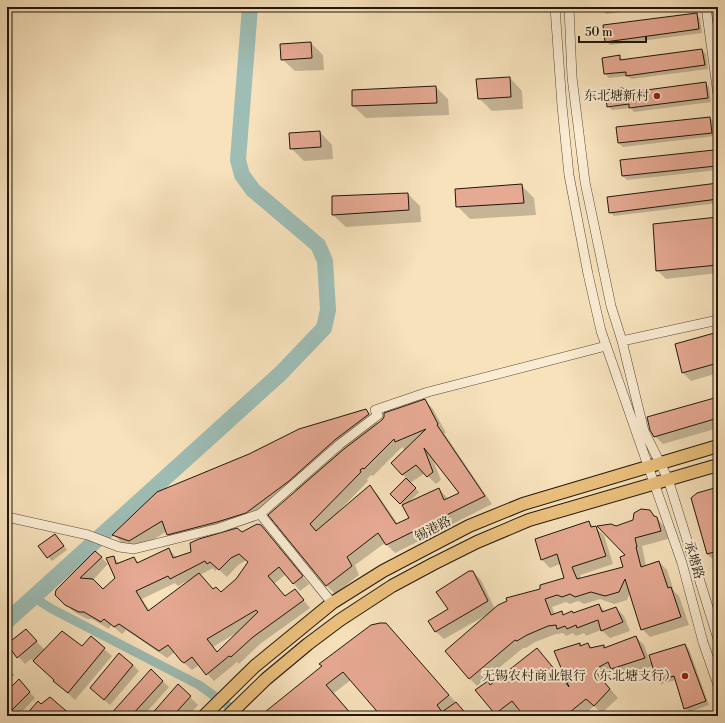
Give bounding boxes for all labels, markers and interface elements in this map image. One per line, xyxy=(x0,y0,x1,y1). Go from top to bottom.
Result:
scale bar xyxy=(579,18,646,44)
text: 50 m xyxy=(585,25,613,40)
place label: 东北塘新村 xyxy=(584,88,649,104)
marker: 东北塘新村 xyxy=(652,91,662,101)
street label: 锡港路 xyxy=(412,513,454,545)
street label: 承塘路 xyxy=(681,539,707,581)
place label: 无锡农村商业银行（东北塘支行） xyxy=(482,668,677,684)
marker: 无锡农村商业银行（东北塘支行） xyxy=(680,671,690,681)

